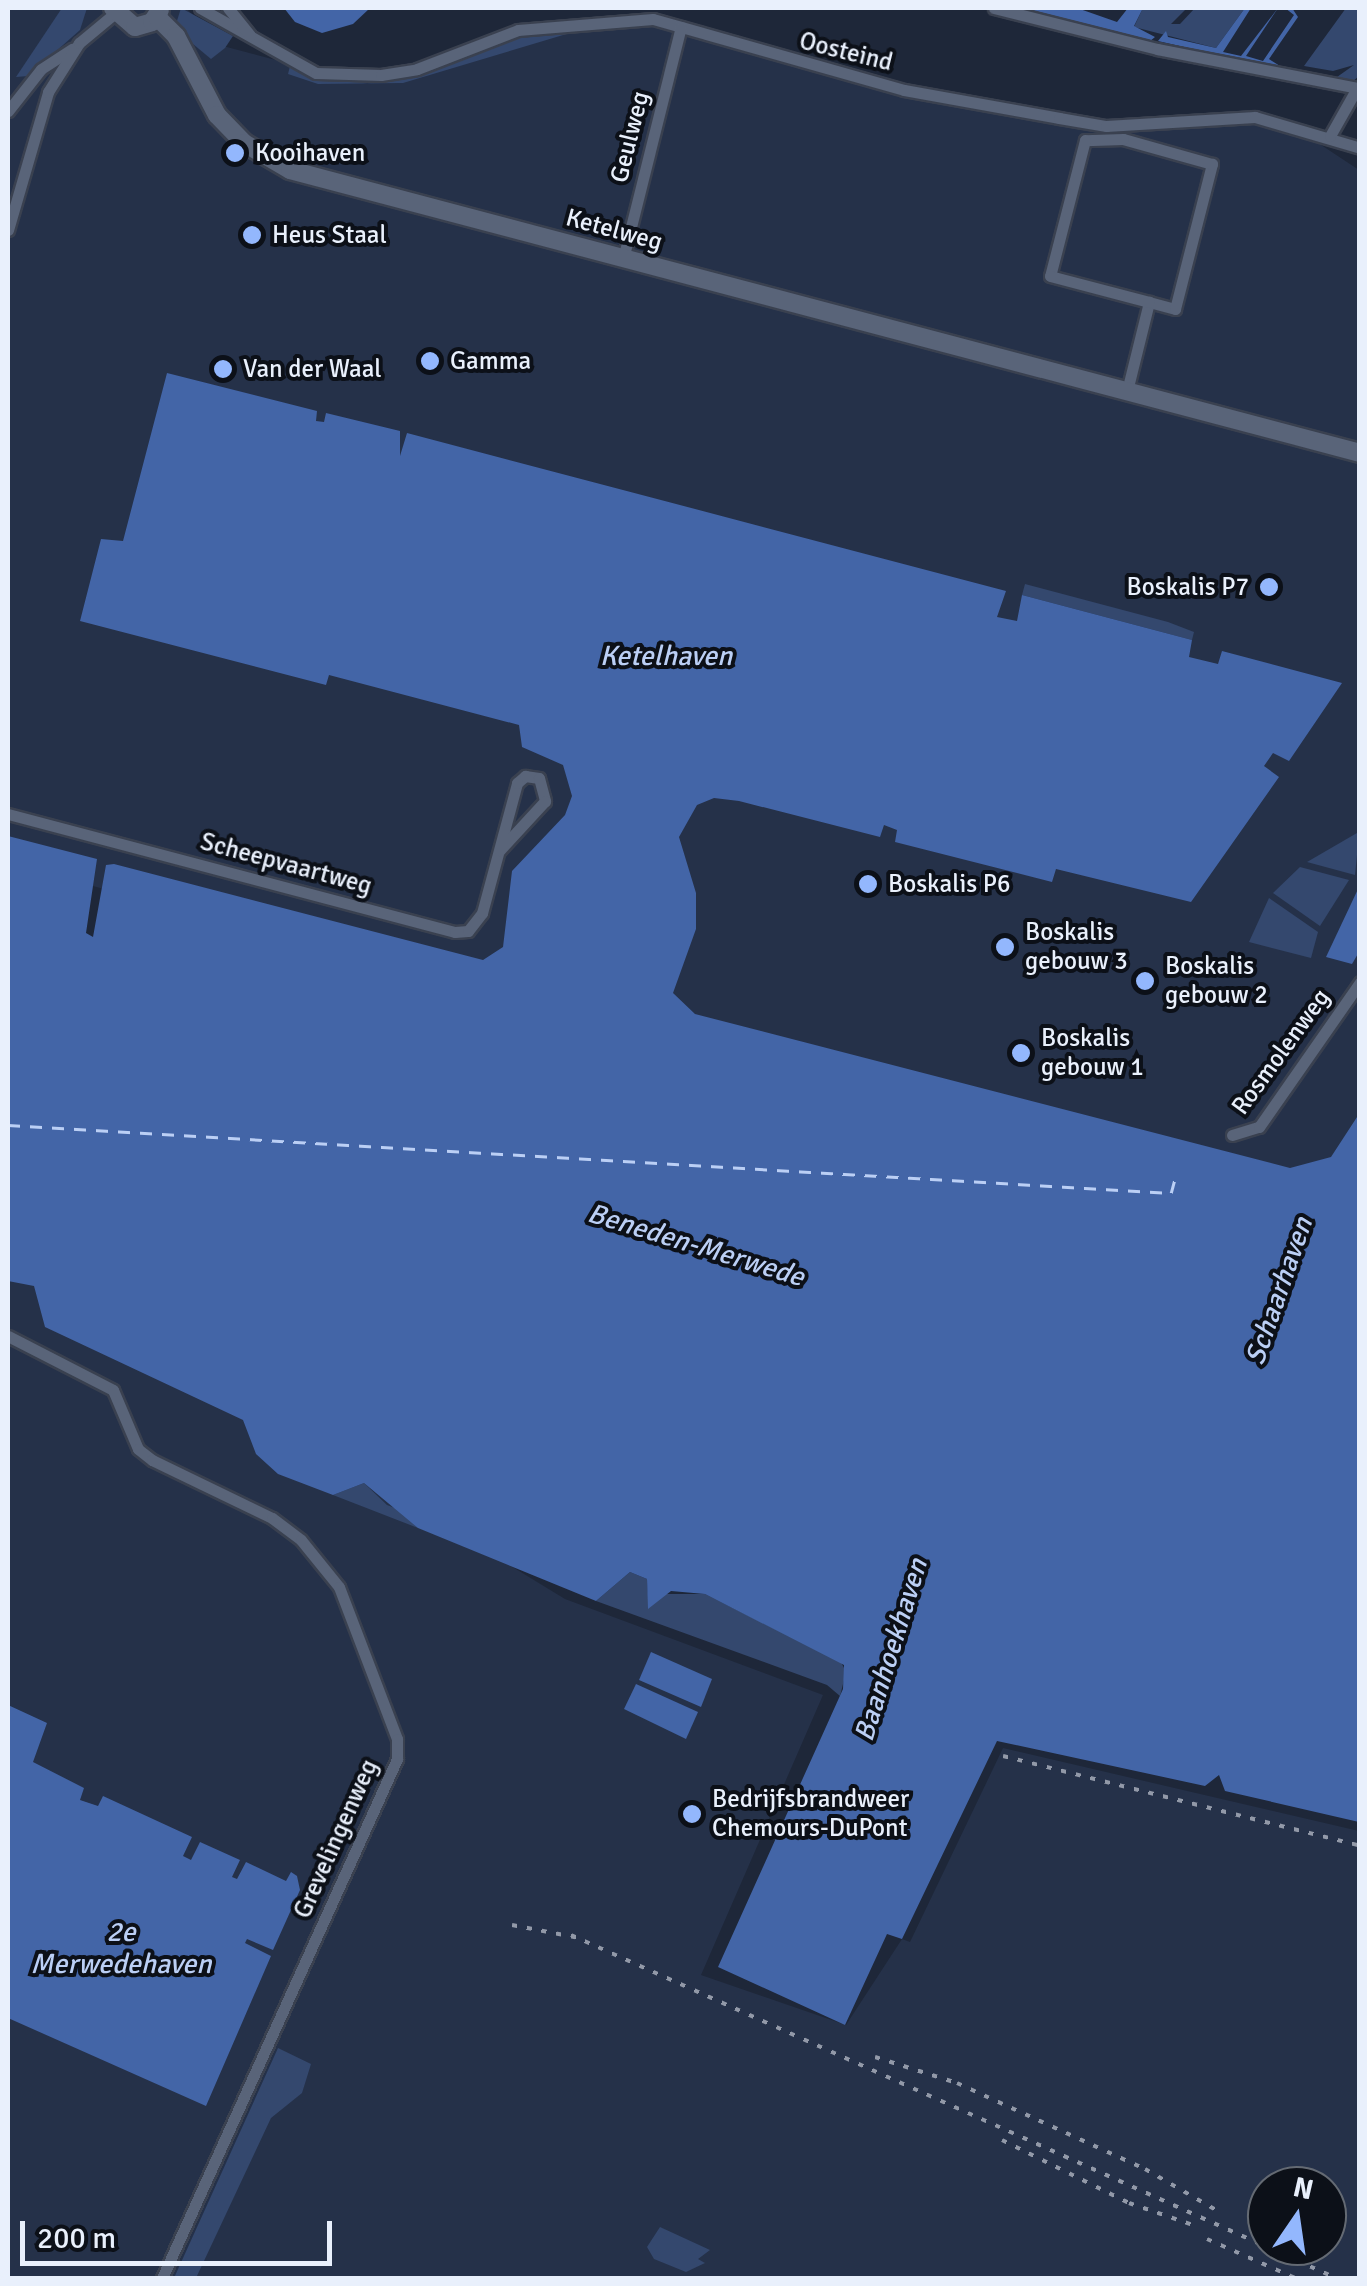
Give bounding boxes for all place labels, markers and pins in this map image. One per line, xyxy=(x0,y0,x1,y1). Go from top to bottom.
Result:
place label: Kooihaven xyxy=(255,138,365,168)
marker: Kooihaven xyxy=(224,142,246,164)
place label: Heus Staal xyxy=(272,220,387,250)
marker: Heus Staal xyxy=(241,224,263,246)
place label: Gamma xyxy=(450,346,531,376)
marker: Gamma xyxy=(419,350,441,372)
place label: Van der Waal xyxy=(243,354,382,384)
marker: Van der Waal xyxy=(212,358,234,380)
place label: Boskalis P7 xyxy=(1127,572,1249,602)
marker: Boskalis P7 xyxy=(1258,576,1280,598)
place label: Boskalis P6 xyxy=(888,869,1010,899)
marker: Boskalis P6 xyxy=(857,873,879,895)
place label: Boskalis gebouw 3 xyxy=(1025,918,1128,977)
marker: Boskalis gebouw 3 xyxy=(994,936,1016,958)
place label: Boskalis gebouw 2 xyxy=(1165,952,1268,1011)
marker: Boskalis gebouw 2 xyxy=(1134,970,1156,992)
place label: Boskalis gebouw 1 xyxy=(1041,1024,1144,1083)
marker: Boskalis gebouw 1 xyxy=(1010,1042,1032,1064)
place label: Bedrijfsbrandweer Chemours-DuPont xyxy=(712,1785,909,1844)
marker: Bedrijfsbrandweer Chemours-DuPont xyxy=(681,1803,703,1825)

